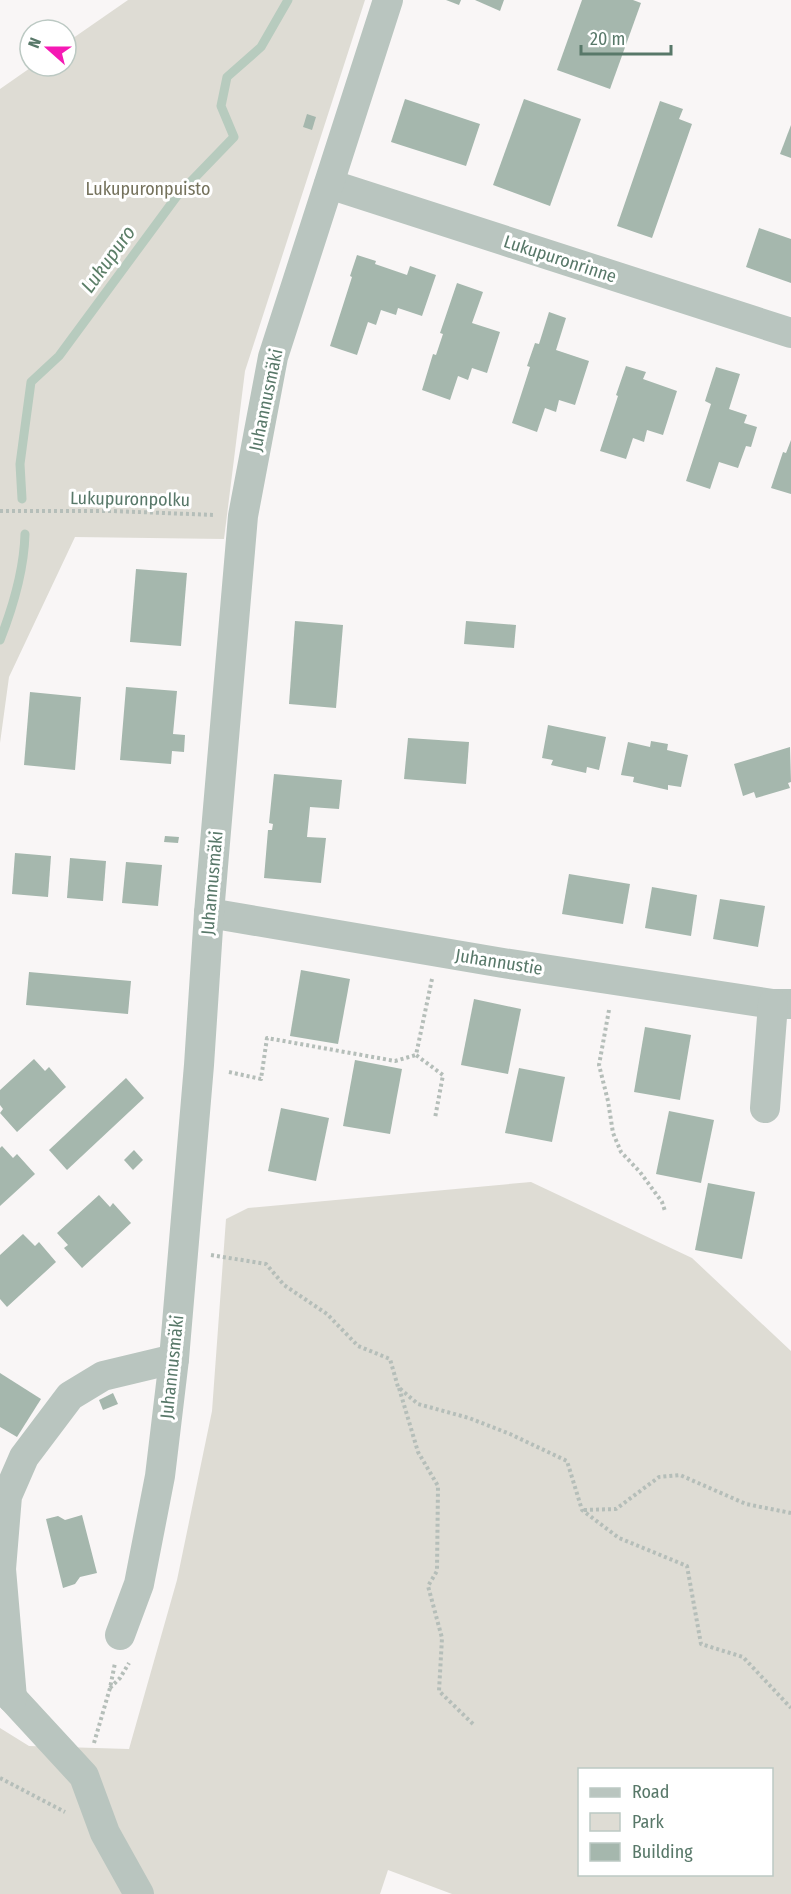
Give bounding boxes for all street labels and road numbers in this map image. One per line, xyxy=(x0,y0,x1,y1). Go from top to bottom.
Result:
street label: Lukupuronrinne xyxy=(501,230,619,288)
street label: Juhannusmäki xyxy=(244,347,288,453)
street label: Lukupuronpolku xyxy=(70,487,190,511)
street label: Juhannusmäki xyxy=(196,830,228,936)
street label: Juhannustie xyxy=(454,944,544,980)
street label: Juhannusmäki xyxy=(156,1314,188,1420)

